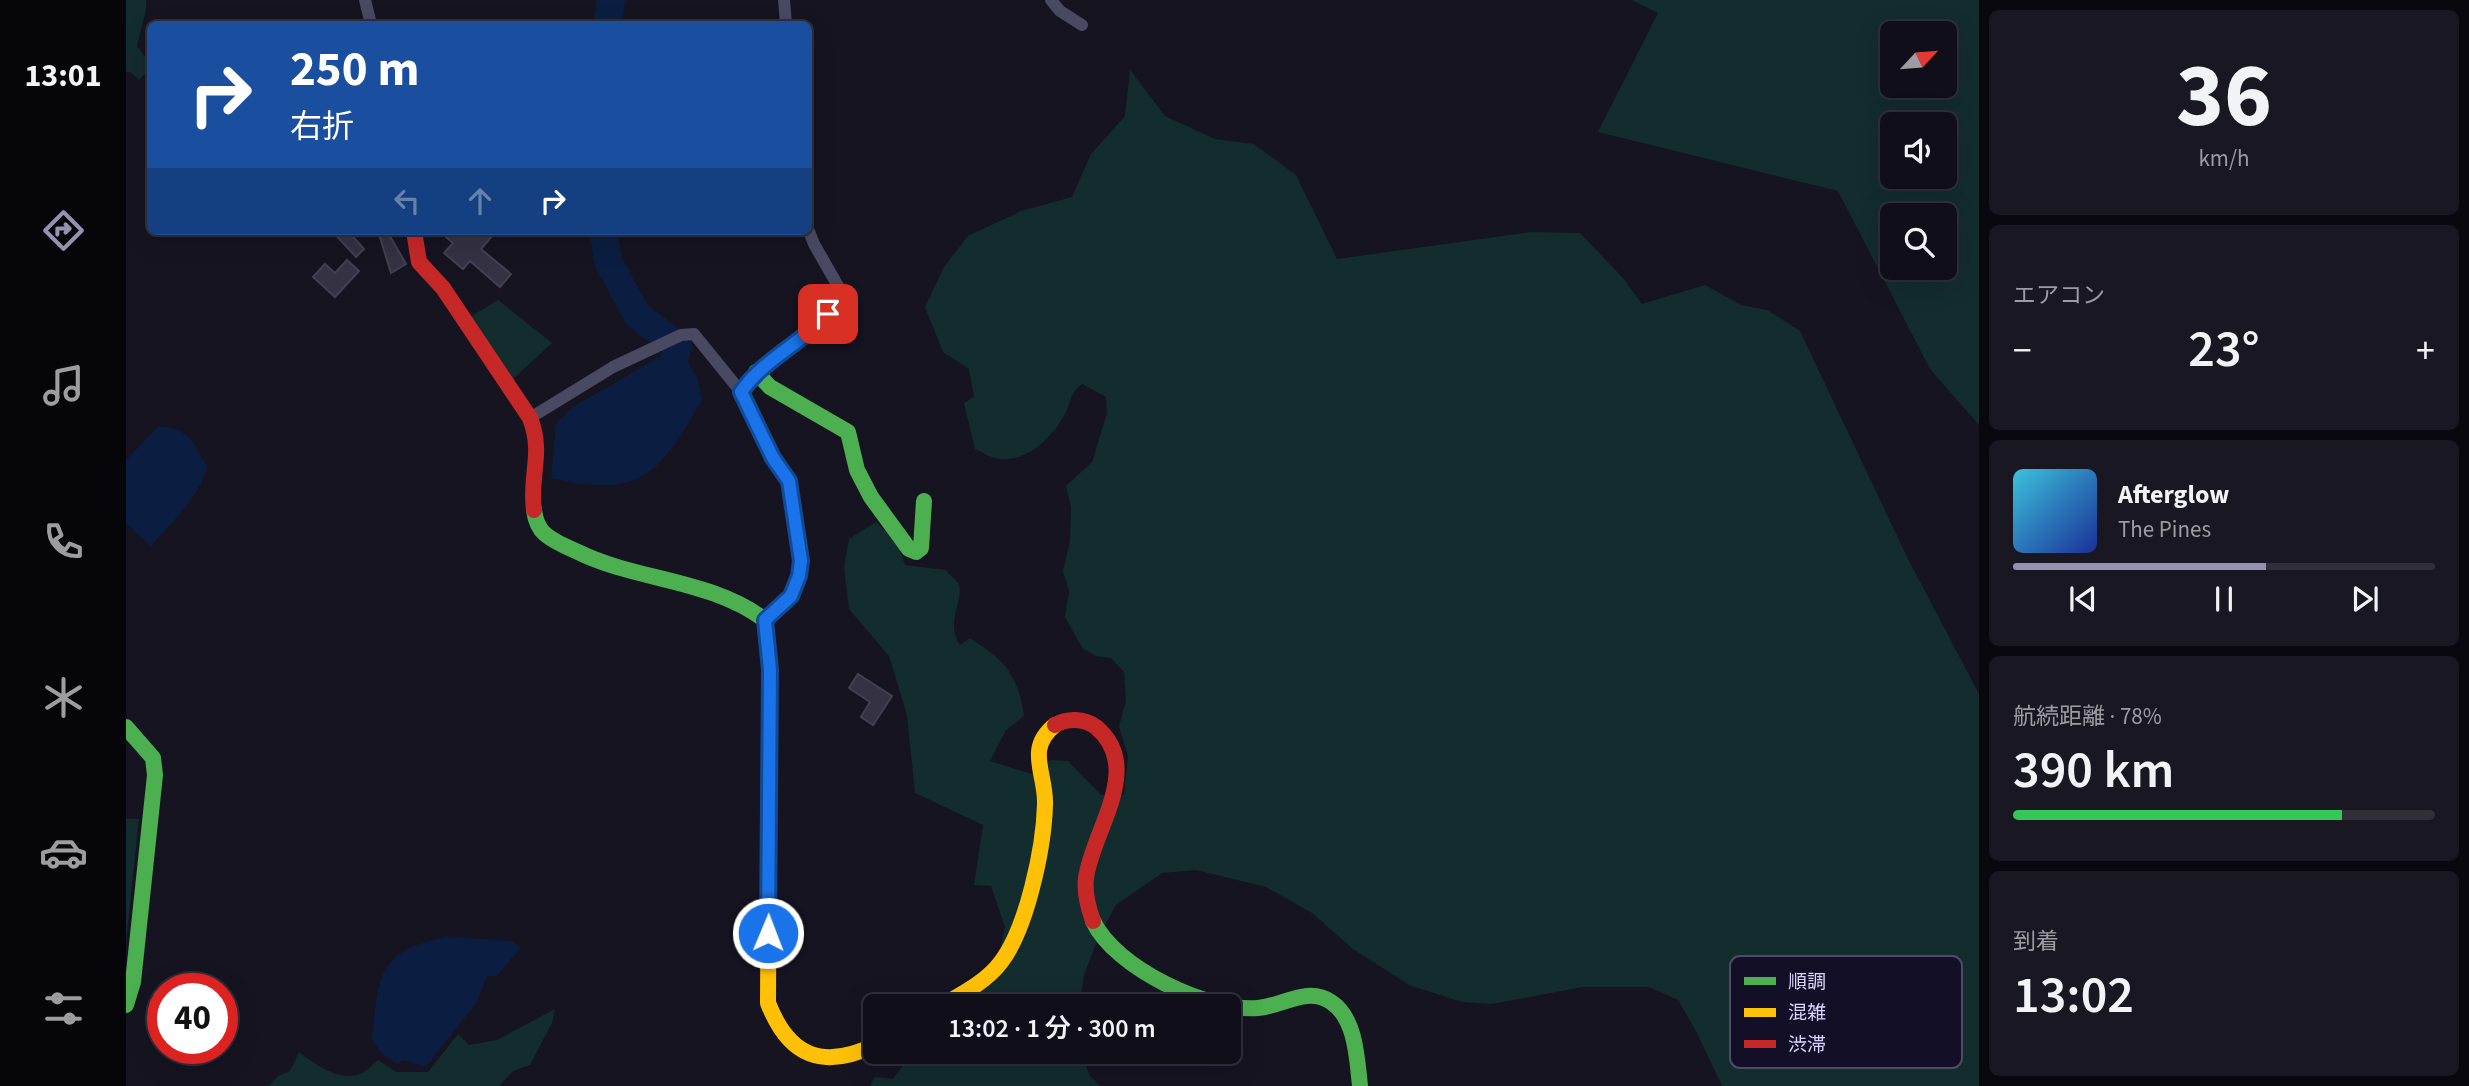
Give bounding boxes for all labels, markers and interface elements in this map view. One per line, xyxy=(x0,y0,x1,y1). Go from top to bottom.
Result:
north arrow xyxy=(1880,21,1956,98)
map controls xyxy=(1880,21,1957,280)
text: 36 xyxy=(2176,32,2272,161)
text: 250 m xyxy=(290,35,419,105)
icon: right xyxy=(175,49,266,140)
text: 13:01 xyxy=(24,53,102,99)
text: 右折 xyxy=(290,104,354,150)
button: sound xyxy=(1880,112,1957,189)
text: km/h xyxy=(2198,142,2250,175)
icon: left xyxy=(388,182,426,220)
icon: ahead xyxy=(461,182,499,220)
icon: right xyxy=(534,182,572,220)
button: search xyxy=(1880,203,1957,280)
icon: directions xyxy=(39,206,88,255)
text: エアコン xyxy=(2013,279,2105,312)
pin xyxy=(798,284,858,344)
icon: arrive xyxy=(809,295,847,333)
text: 23° xyxy=(2188,313,2260,387)
text: − xyxy=(2013,324,2032,378)
text: + xyxy=(2416,324,2435,378)
icon: music xyxy=(39,361,88,410)
text: Afterglow xyxy=(2118,476,2229,513)
text: The Pines xyxy=(2118,513,2211,546)
icon: phone xyxy=(39,517,88,566)
icon: previous xyxy=(2064,580,2102,618)
icon: pause xyxy=(2205,580,2243,618)
icon: next xyxy=(2346,580,2384,618)
icon: climate xyxy=(39,673,88,722)
text: 航続距離 · 78% xyxy=(2013,700,2162,733)
text: 390 km xyxy=(2013,734,2174,808)
icon: car xyxy=(39,828,88,877)
position arrow xyxy=(731,896,805,970)
text: 到着 xyxy=(2013,925,2059,958)
legend xyxy=(1730,956,1962,1068)
text: 13:02 xyxy=(2013,959,2134,1033)
text: 順調 xyxy=(1788,969,1826,996)
speed limit sign: 40 xyxy=(147,973,238,1064)
icon: filters xyxy=(39,984,88,1033)
text: 混雑 xyxy=(1788,1000,1826,1027)
text: 13:02 · 1 分 · 300 m xyxy=(948,1010,1156,1047)
text: 渋滞 xyxy=(1788,1032,1826,1059)

